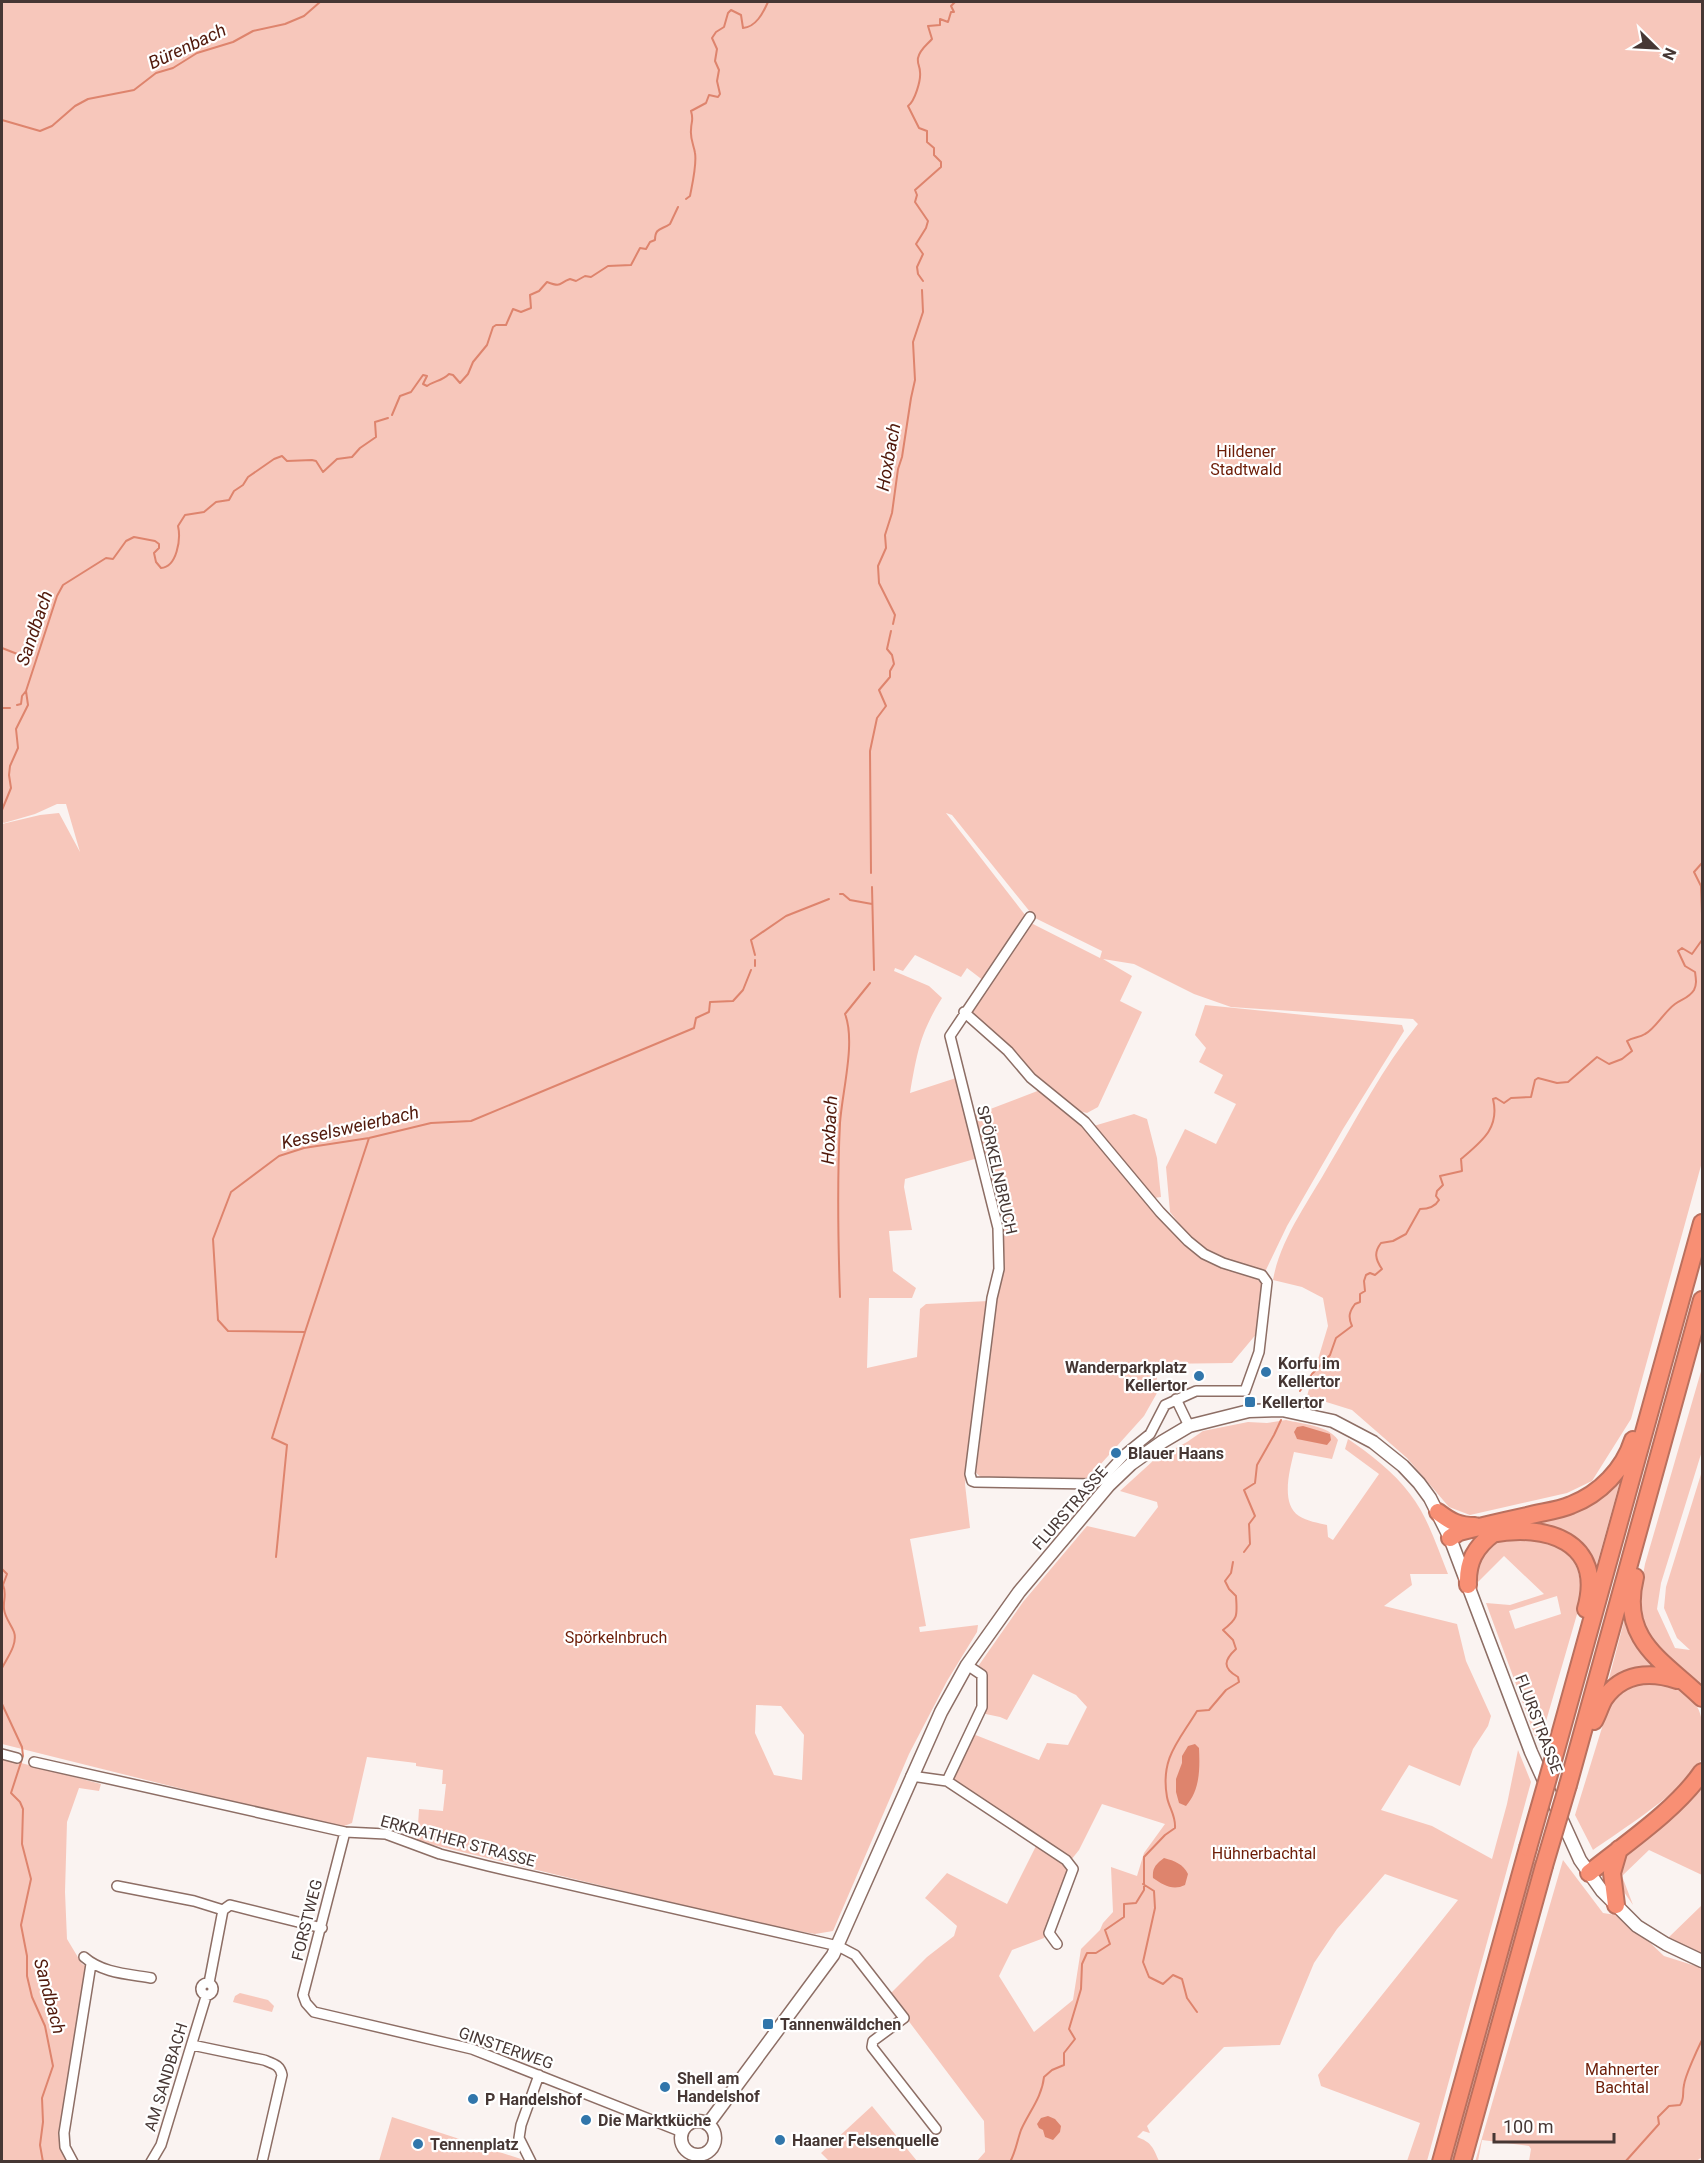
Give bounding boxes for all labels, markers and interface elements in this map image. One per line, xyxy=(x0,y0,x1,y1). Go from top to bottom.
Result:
north arrow xyxy=(1626,18,1686,78)
water label: Bürenbach xyxy=(145,19,229,73)
text: N xyxy=(1658,45,1680,63)
water label: Hoxbach xyxy=(872,421,904,493)
park label: Hildener Stadtwald xyxy=(1210,442,1282,479)
water label: Sandbach xyxy=(11,588,57,668)
water label: Hoxbach xyxy=(817,1095,841,1165)
water label: Kesselsweierbach xyxy=(279,1101,421,1153)
street label: SPÖRKELNBRUCH xyxy=(973,1104,1021,1236)
place label: Korfu im Kellertor xyxy=(1278,1354,1340,1391)
place label: Wanderparkplatz Kellertor xyxy=(1065,1358,1187,1395)
marker: Korfu im Kellertor xyxy=(1259,1365,1273,1379)
marker: Wanderparkplatz Kellertor xyxy=(1192,1369,1206,1383)
place label: Kellertor xyxy=(1262,1393,1324,1412)
marker: Kellertor xyxy=(1243,1395,1257,1409)
place label: Blauer Haans xyxy=(1128,1444,1224,1463)
marker: Blauer Haans xyxy=(1109,1446,1123,1460)
street label: FLURSTRASSE xyxy=(1028,1462,1112,1554)
park label: Spörkelnbruch xyxy=(565,1628,667,1647)
street label: FLURSTRASSE xyxy=(1511,1672,1567,1776)
street label: ERKRATHER STRASSE xyxy=(378,1811,538,1871)
park label: Hühnerbachtal xyxy=(1212,1844,1316,1863)
street label: FORSTWEG xyxy=(288,1877,326,1963)
water label: Sandbach xyxy=(30,1956,70,2036)
place label: Tannenwäldchen xyxy=(780,2015,901,2034)
marker: Tannenwäldchen xyxy=(761,2017,775,2031)
street label: AM SANDBACH xyxy=(140,2020,192,2134)
street label: GINSTERWEG xyxy=(456,2023,556,2073)
park label: Mahnerter Bachtal xyxy=(1585,2060,1659,2097)
place label: Shell am Handelshof xyxy=(677,2069,760,2106)
marker: Shell am Handelshof xyxy=(658,2080,672,2094)
place label: P Handelshof xyxy=(485,2090,582,2109)
marker: P Handelshof xyxy=(466,2092,480,2106)
scale bar xyxy=(1494,2106,1614,2144)
place label: Die Marktküche xyxy=(598,2111,711,2130)
marker: Die Marktküche xyxy=(579,2113,593,2127)
text: 100 m xyxy=(1503,2116,1554,2137)
place label: Haaner Felsenquelle xyxy=(792,2131,939,2150)
marker: Haaner Felsenquelle xyxy=(773,2133,787,2147)
place label: Tennenplatz xyxy=(430,2135,519,2154)
marker: Tennenplatz xyxy=(411,2137,425,2151)

